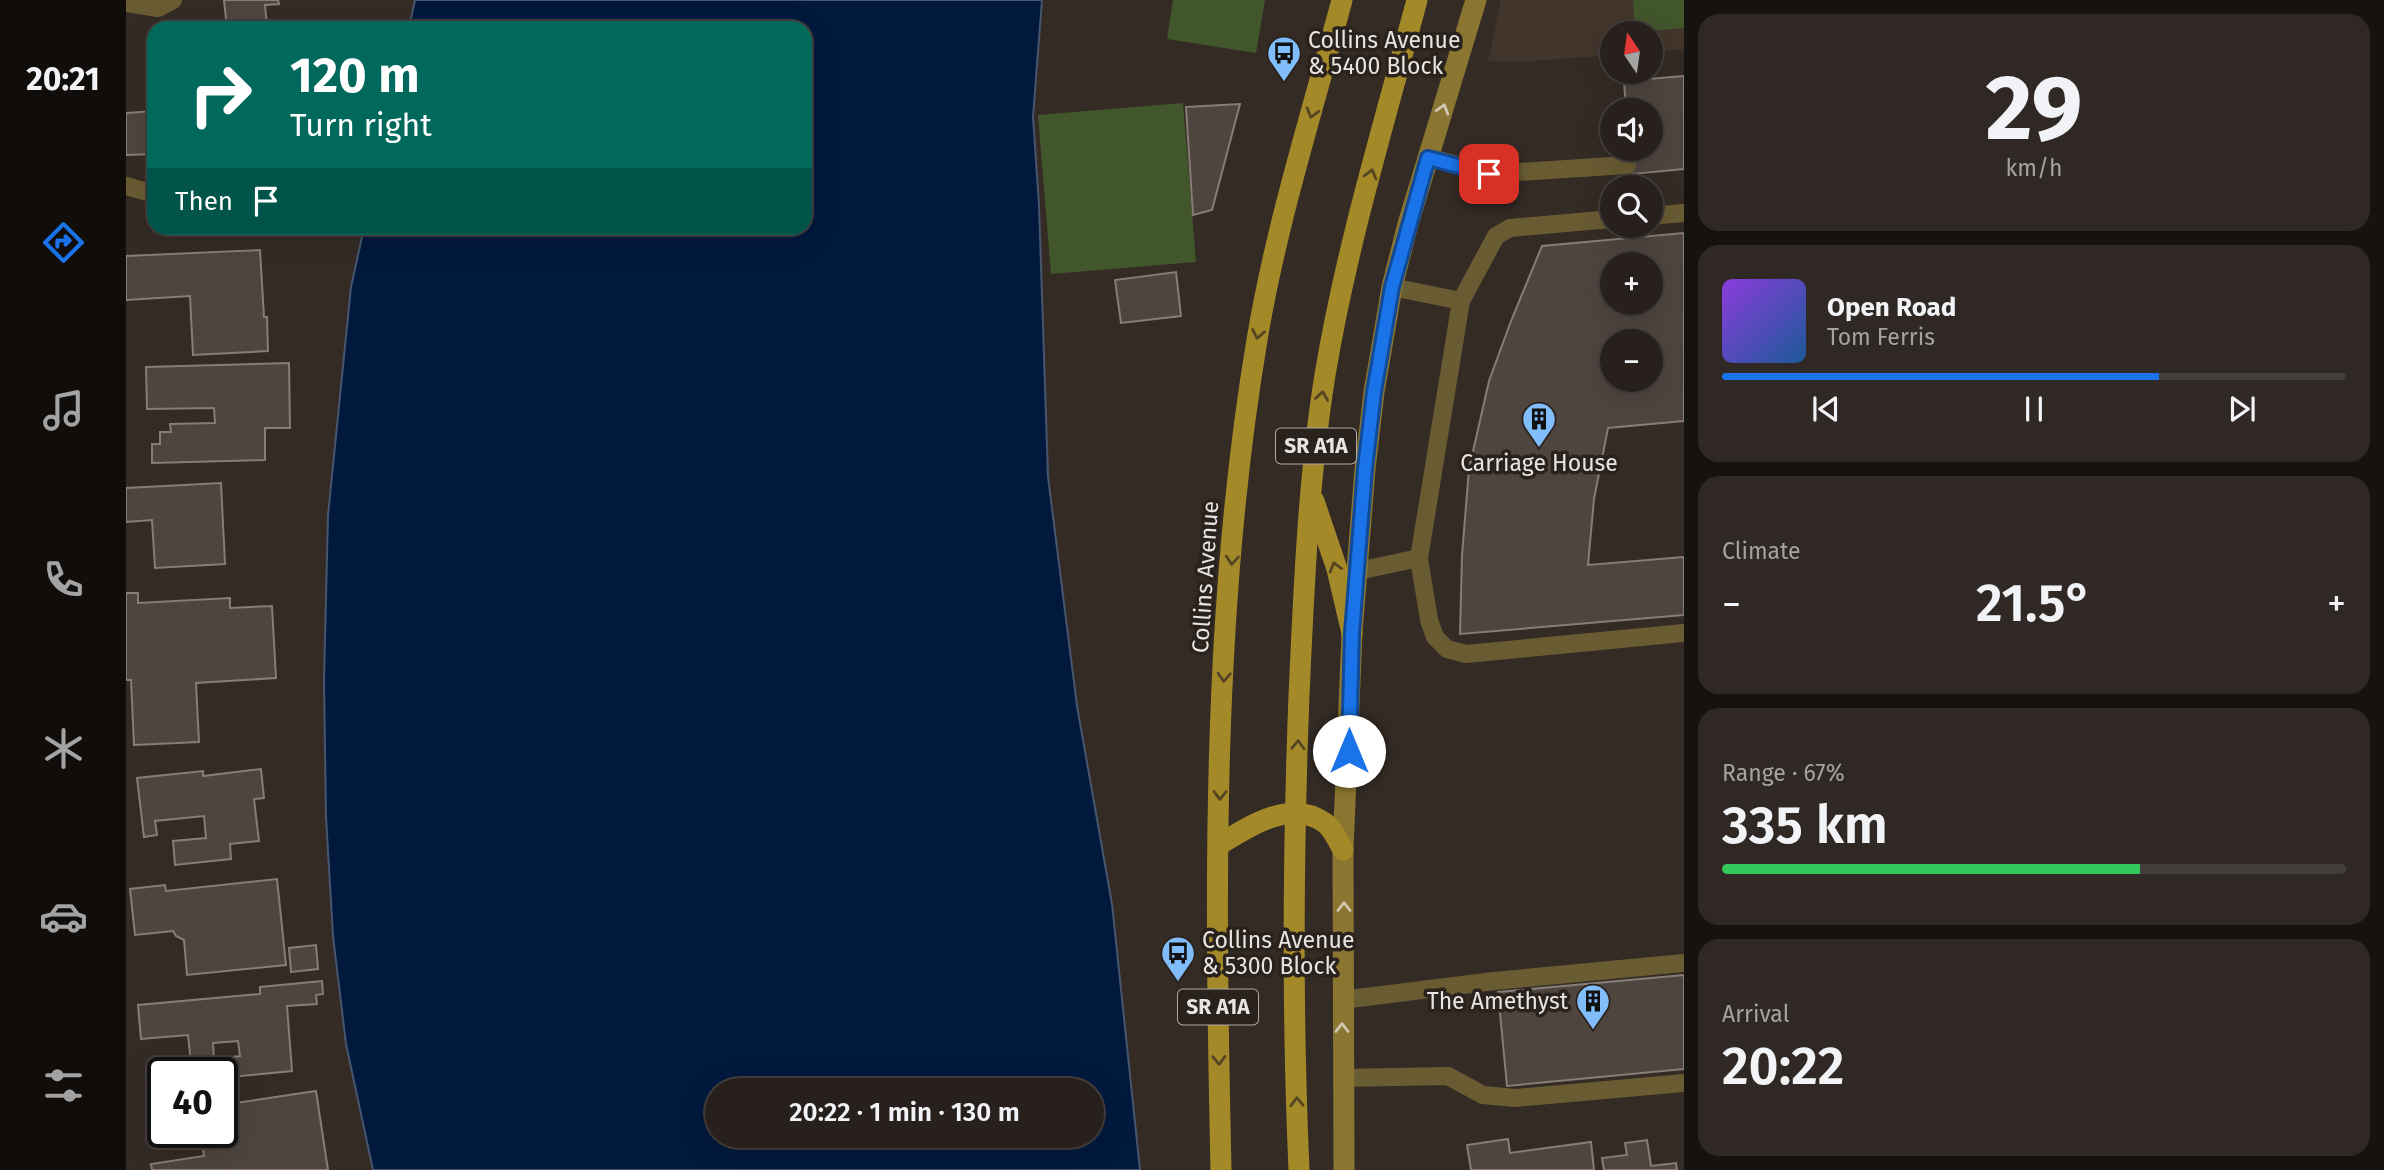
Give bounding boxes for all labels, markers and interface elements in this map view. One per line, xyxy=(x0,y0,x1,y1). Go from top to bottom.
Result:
north arrow xyxy=(1600,21,1662,84)
map controls xyxy=(1600,21,1663,392)
place label: Collins Avenue & 5400 Block xyxy=(1308,26,1460,80)
bus stop icon: Collins Avenue & 5400 Block xyxy=(1265,34,1303,83)
text: 120 m xyxy=(290,46,420,105)
icon: right xyxy=(175,49,266,140)
text: 29 xyxy=(1985,54,2083,163)
text: 20:21 xyxy=(26,60,100,98)
button: sound xyxy=(1600,98,1663,161)
one-way arrow xyxy=(1434,104,1449,116)
text: Turn right xyxy=(290,106,432,144)
one-way arrow xyxy=(1305,107,1320,119)
pin xyxy=(1459,144,1519,204)
text: km/h xyxy=(2006,154,2062,182)
icon: arrive xyxy=(1470,155,1508,193)
one-way arrow xyxy=(1363,169,1377,181)
button: search xyxy=(1600,175,1663,238)
icon: arrive xyxy=(247,182,285,220)
text: Then xyxy=(175,186,233,217)
icon: directions xyxy=(39,218,88,267)
button: + xyxy=(1600,252,1663,315)
text: Open Road xyxy=(1827,292,1956,323)
text: Tom Ferris xyxy=(1827,323,1935,351)
one-way arrow xyxy=(1251,328,1266,340)
button: − xyxy=(1600,329,1663,392)
icon: music xyxy=(39,386,88,435)
icon: previous xyxy=(1807,390,1845,428)
icon: pause xyxy=(2015,390,2053,428)
icon: next xyxy=(2223,390,2261,428)
one-way arrow xyxy=(1315,391,1330,402)
building icon: Carriage House xyxy=(1520,400,1558,449)
road number: SR A1A xyxy=(1276,428,1356,464)
place label: Carriage House xyxy=(1460,449,1618,477)
street label: Collins Avenue xyxy=(1186,500,1224,654)
text: Climate xyxy=(1722,537,1801,565)
icon: phone xyxy=(39,555,88,604)
one-way arrow xyxy=(1225,555,1240,566)
one-way arrow xyxy=(1329,561,1344,573)
text: 21.5° xyxy=(1976,572,2092,635)
text: − xyxy=(1722,581,1741,627)
text: + xyxy=(2327,581,2346,627)
one-way arrow xyxy=(1217,671,1232,682)
position arrow xyxy=(1312,714,1386,788)
icon: climate xyxy=(39,724,88,773)
one-way arrow xyxy=(1290,740,1305,751)
text: Range · 67% xyxy=(1722,759,1845,787)
one-way arrow xyxy=(1212,789,1227,800)
text: 335 km xyxy=(1722,794,1888,857)
icon: car xyxy=(39,892,88,941)
one-way arrow xyxy=(1336,902,1352,912)
place label: Collins Avenue & 5300 Block xyxy=(1202,926,1354,980)
bus stop icon: Collins Avenue & 5300 Block xyxy=(1159,934,1197,983)
building icon: The Amethyst xyxy=(1574,982,1612,1031)
place label: The Amethyst xyxy=(1427,987,1569,1015)
road number: SR A1A xyxy=(1178,990,1258,1024)
text: Arrival xyxy=(1722,1000,1789,1028)
one-way arrow xyxy=(1334,1023,1350,1033)
text: 20:22 xyxy=(1722,1035,1844,1098)
one-way arrow xyxy=(1211,1055,1226,1066)
speed limit sign: 40 xyxy=(147,1057,238,1148)
icon: filters xyxy=(39,1061,88,1110)
one-way arrow xyxy=(1290,1096,1305,1107)
text: 20:22 · 1 min · 130 m xyxy=(789,1097,1020,1128)

